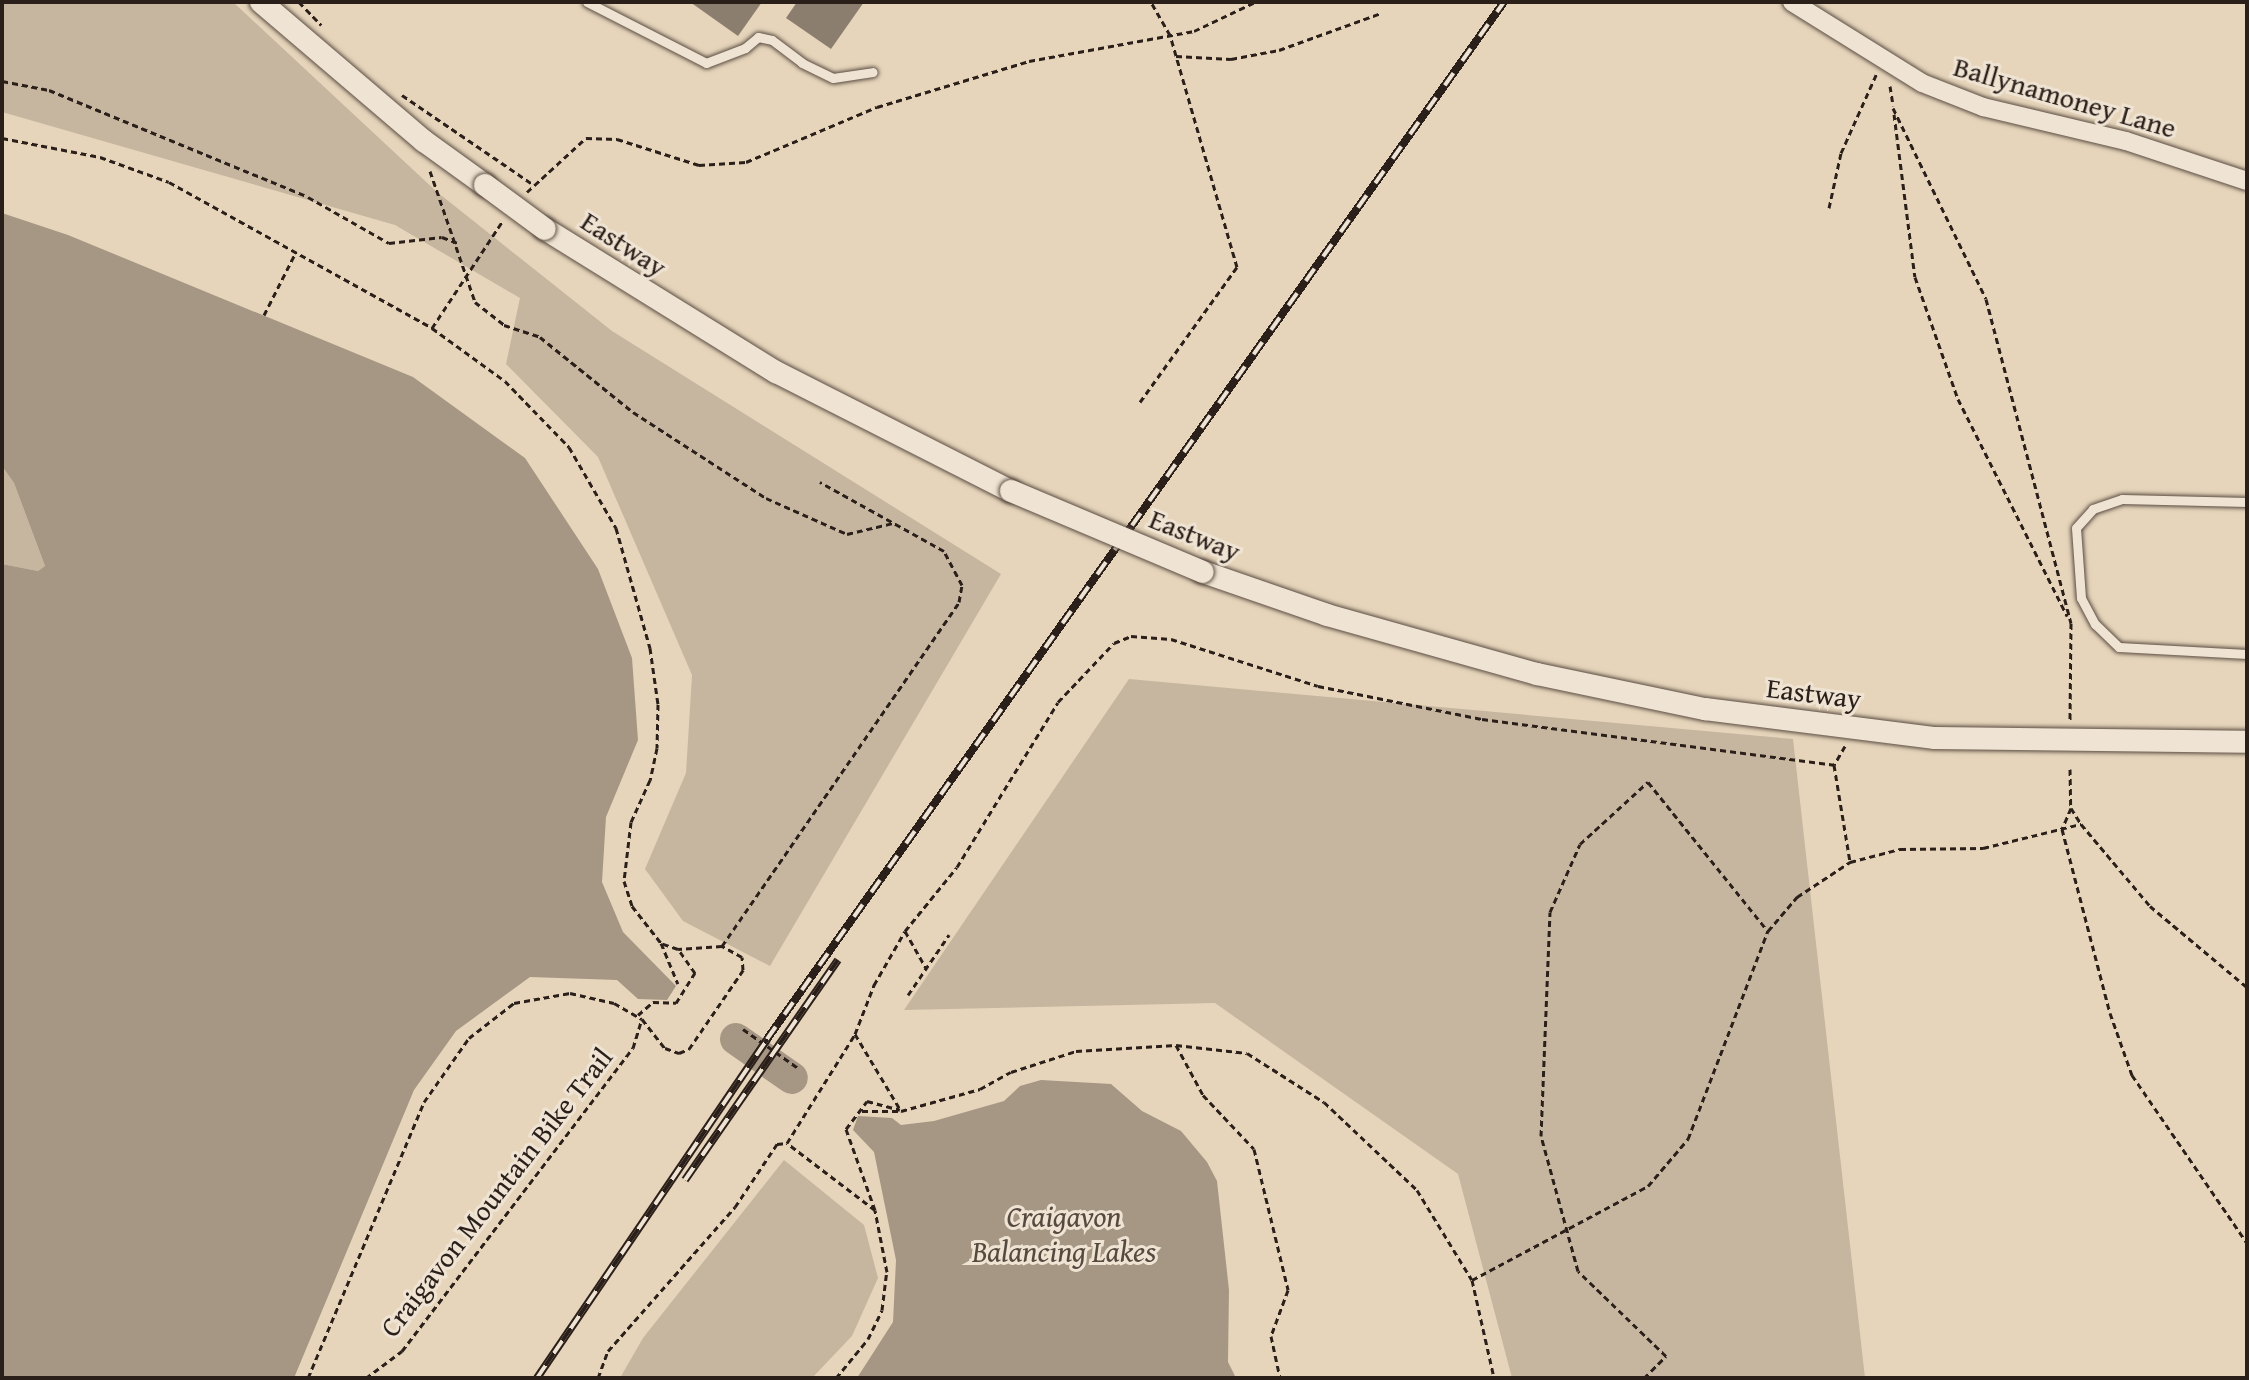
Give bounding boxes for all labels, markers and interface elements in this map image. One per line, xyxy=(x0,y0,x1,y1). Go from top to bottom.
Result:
street label: Ballynamoney Lane xyxy=(1950,49,2180,145)
street label: Eastway xyxy=(575,204,673,284)
street label: Eastway xyxy=(1145,502,1245,568)
street label: Eastway xyxy=(1765,671,1863,715)
street label: Craigavon Mountain Bike Trail xyxy=(373,1041,619,1343)
water label: Craigavon Balancing Lakes xyxy=(972,1198,1156,1268)

